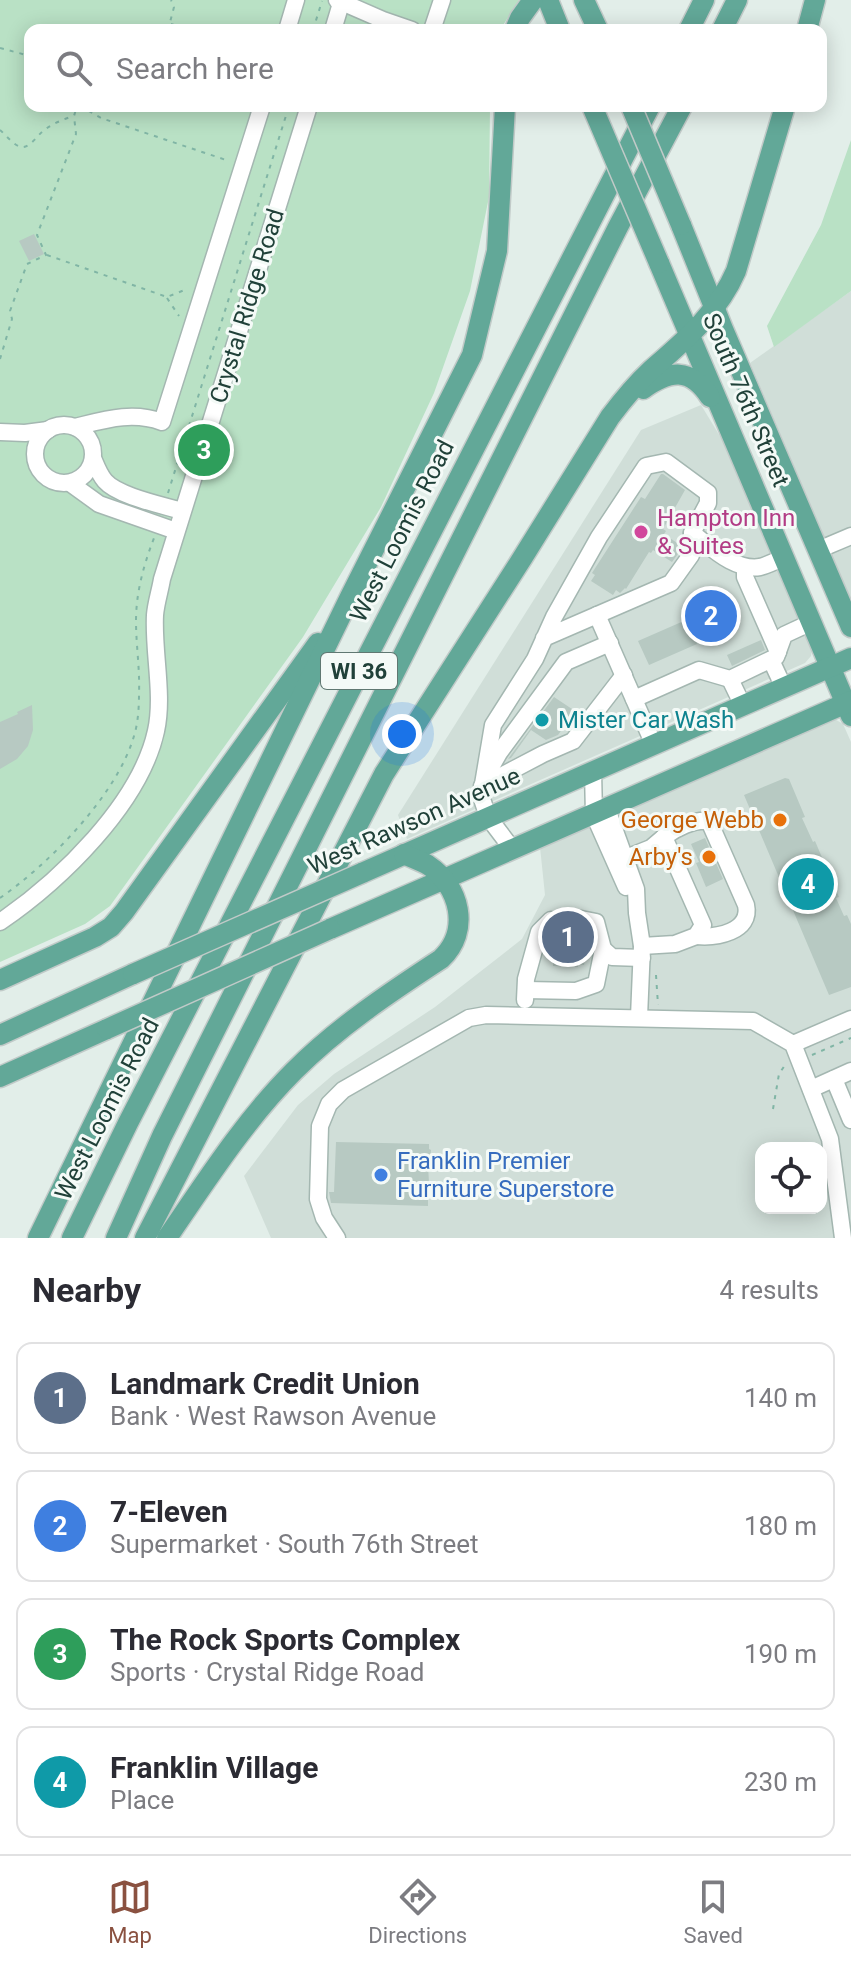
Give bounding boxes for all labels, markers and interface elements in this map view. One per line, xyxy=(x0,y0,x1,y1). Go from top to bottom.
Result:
search box xyxy=(24,24,827,112)
icon: search xyxy=(52,46,96,90)
text: Search here xyxy=(116,51,274,86)
street label: Crystal Ridge Road xyxy=(204,205,290,407)
street label: South 76th Street xyxy=(697,309,795,491)
pin: 3 xyxy=(178,420,230,480)
street label: West Loomis Road xyxy=(344,435,460,627)
place label: Hampton Inn & Suites xyxy=(657,504,795,560)
marker: Hampton Inn & Suites xyxy=(632,523,650,541)
pin: 2 xyxy=(685,586,737,646)
road number: WI 36 xyxy=(321,653,397,689)
place label: Mister Car Wash xyxy=(558,706,734,734)
marker: Mister Car Wash xyxy=(533,711,551,729)
your location xyxy=(382,714,422,754)
street label: West Rawson Avenue xyxy=(303,762,525,880)
place label: George Webb xyxy=(621,806,764,834)
marker: George Webb xyxy=(771,811,789,829)
place label: Arby's xyxy=(629,843,693,871)
marker: Arby's xyxy=(700,848,718,866)
pin: 4 xyxy=(782,854,834,914)
pin: 1 xyxy=(542,907,594,967)
street label: West Loomis Road xyxy=(49,1013,165,1205)
map controls xyxy=(755,1142,827,1214)
button: locate xyxy=(755,1142,827,1214)
place label: Franklin Premier Furniture Superstore xyxy=(397,1147,614,1203)
marker: Franklin Premier Furniture Superstore xyxy=(372,1166,390,1184)
text: Nearby xyxy=(32,1270,141,1310)
text: 4 results xyxy=(720,1275,819,1305)
text: Landmark Credit Union xyxy=(110,1366,420,1401)
text: 1 xyxy=(53,1383,67,1413)
text: 140 m xyxy=(744,1383,817,1413)
text: Bank · West Rawson Avenue xyxy=(110,1401,436,1431)
text: 7-Eleven xyxy=(110,1494,228,1529)
text: 2 xyxy=(53,1511,67,1541)
text: 180 m xyxy=(744,1511,817,1541)
text: Supermarket · South 76th Street xyxy=(110,1529,479,1559)
text: The Rock Sports Complex xyxy=(110,1622,460,1657)
text: 3 xyxy=(53,1639,67,1669)
text: 190 m xyxy=(744,1639,817,1669)
text: Sports · Crystal Ridge Road xyxy=(110,1657,425,1687)
text: Franklin Village xyxy=(110,1750,318,1785)
text: 4 xyxy=(53,1767,67,1797)
text: 230 m xyxy=(744,1767,817,1797)
text: Place xyxy=(110,1785,174,1815)
tab: Map xyxy=(108,1875,152,1948)
tab: Directions xyxy=(368,1875,467,1948)
tab: Saved xyxy=(683,1875,743,1948)

